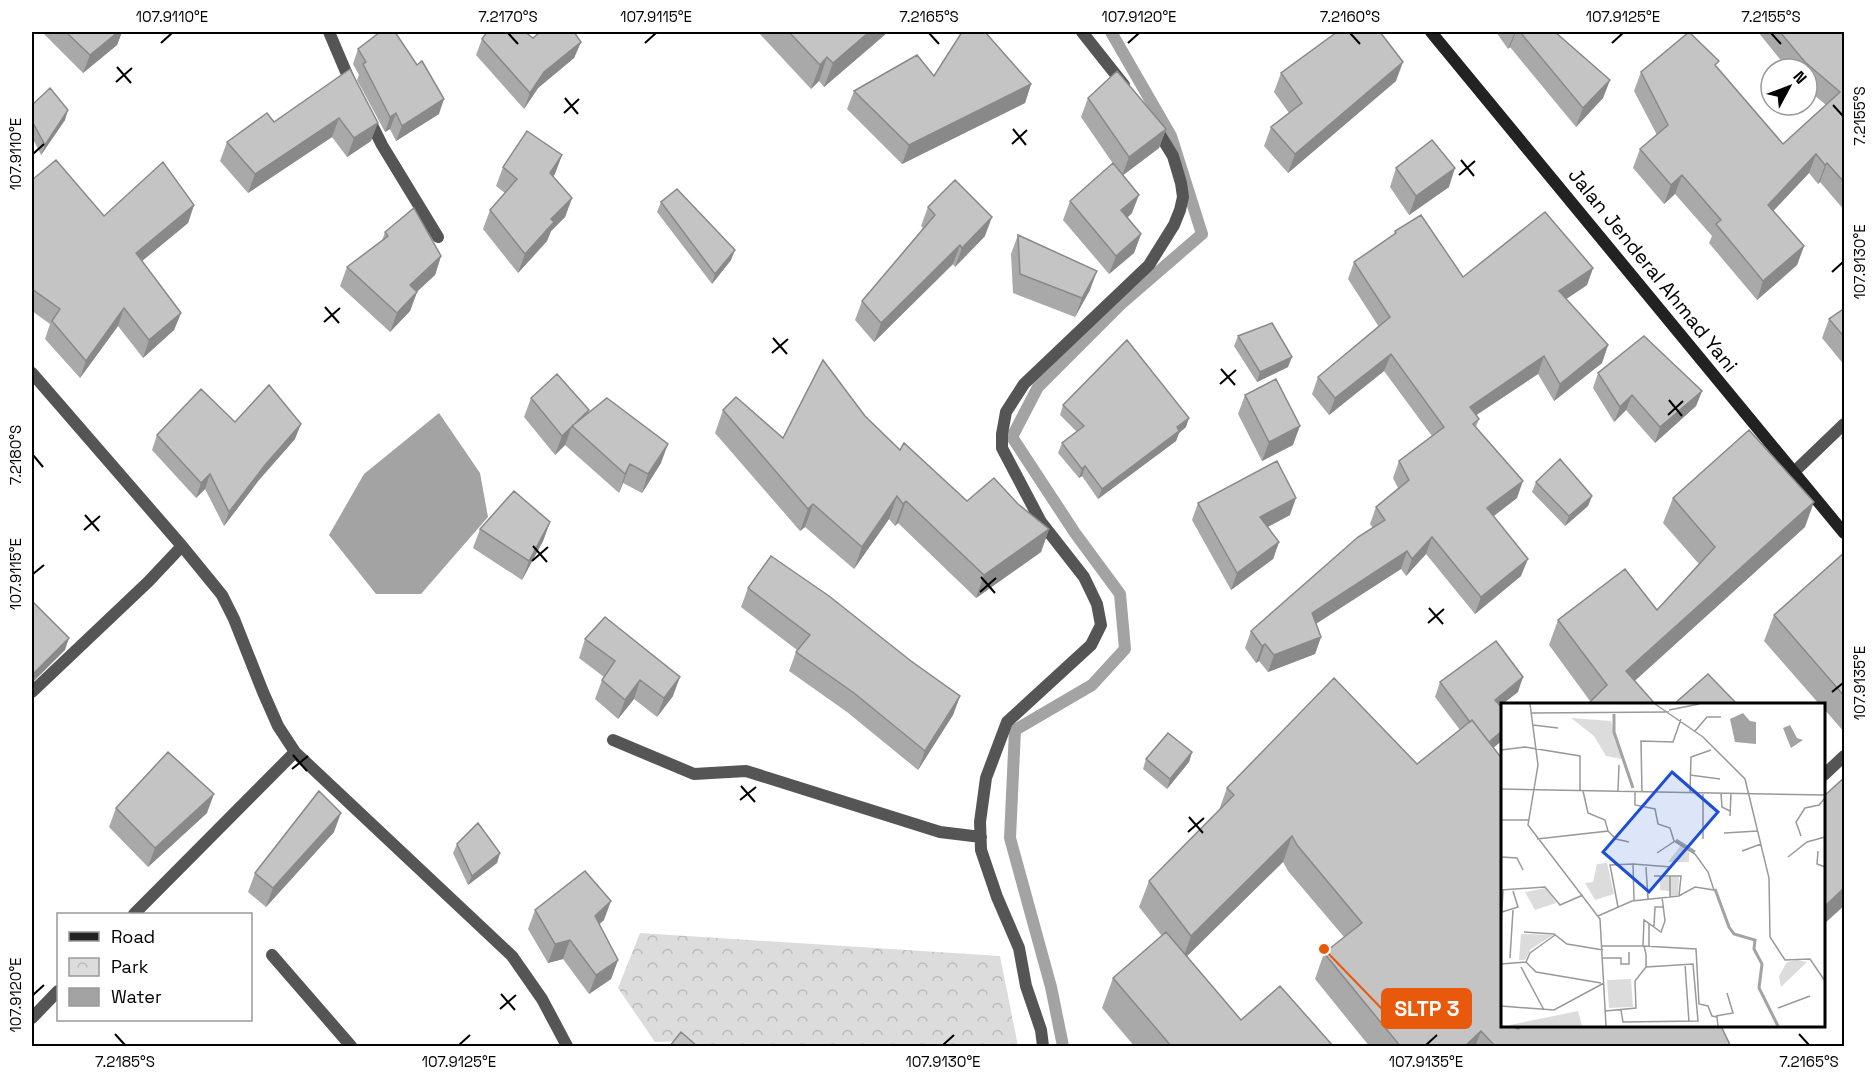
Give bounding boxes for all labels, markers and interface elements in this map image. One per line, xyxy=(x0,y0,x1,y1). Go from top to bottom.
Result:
text: 107.9110°E xyxy=(136,7,208,26)
text: 7.2170°S xyxy=(478,7,538,26)
text: 107.9115°E xyxy=(620,7,692,26)
text: 7.2165°S xyxy=(899,7,959,26)
text: 107.9120°E xyxy=(1101,7,1177,26)
text: 7.2160°S xyxy=(1320,7,1380,26)
text: 107.9125°E xyxy=(1586,7,1660,26)
text: 7.2155°S xyxy=(1741,7,1801,26)
north arrow xyxy=(1759,57,1819,117)
text: N xyxy=(1788,67,1811,88)
text: 7.2155°S xyxy=(1850,86,1869,146)
text: 107.9110°E xyxy=(6,118,25,190)
street label: Jalan Jenderal Ahmad Yani xyxy=(1562,162,1744,378)
text: 107.9130°E xyxy=(1850,224,1869,300)
text: 7.2180°S xyxy=(6,425,25,485)
text: 107.9115°E xyxy=(6,538,25,610)
text: 107.9135°E xyxy=(1850,646,1869,720)
inset map xyxy=(1501,703,1825,1027)
legend xyxy=(57,913,252,1021)
text: Road xyxy=(111,925,155,948)
text: Park xyxy=(111,955,149,978)
text: 107.9120°E xyxy=(6,957,25,1033)
text: Water xyxy=(111,985,162,1008)
callout: SLTP 3 xyxy=(1382,989,1471,1028)
text: SLTP 3 xyxy=(1394,995,1460,1022)
text: 7.2185°S xyxy=(95,1052,155,1071)
text: 107.9125°E xyxy=(422,1052,496,1071)
text: 107.9130°E xyxy=(905,1052,981,1071)
text: 107.9135°E xyxy=(1389,1052,1463,1071)
text: 7.2165°S xyxy=(1779,1052,1839,1071)

